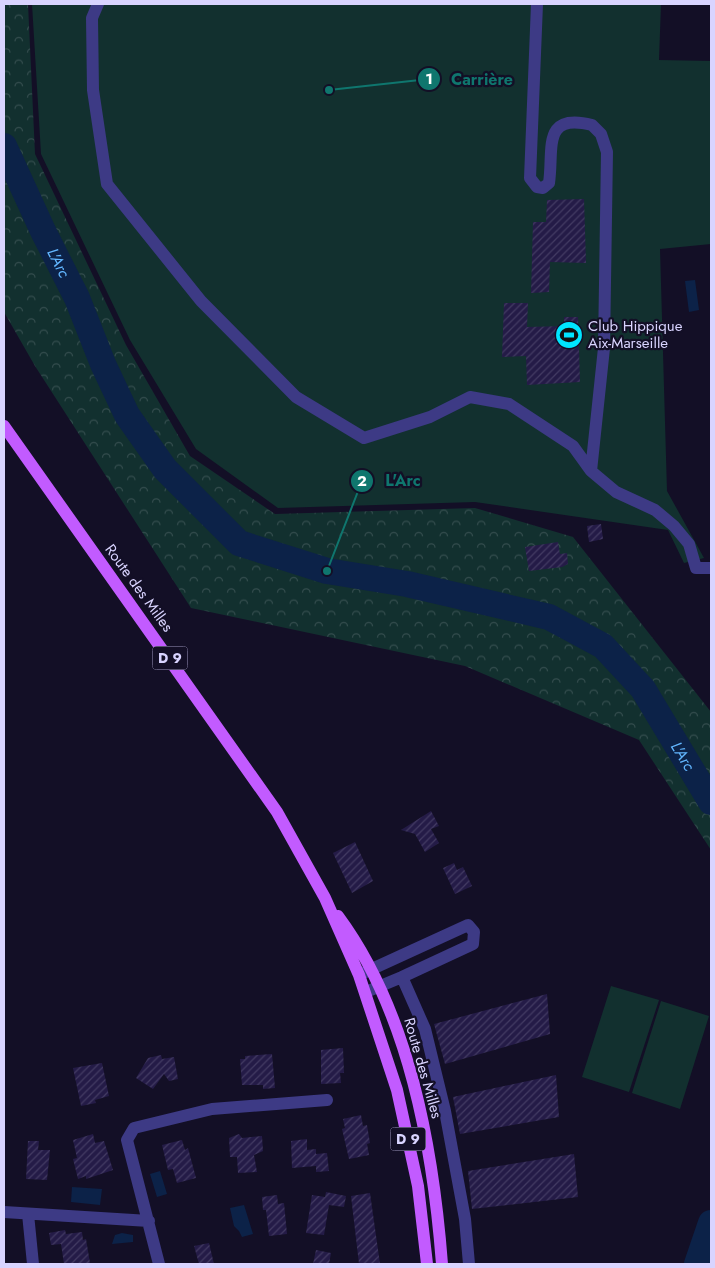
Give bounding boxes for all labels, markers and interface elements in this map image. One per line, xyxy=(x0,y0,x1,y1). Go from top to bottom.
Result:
callout: Carrière xyxy=(416,64,523,95)
text: 1 xyxy=(425,68,433,90)
text: Carrière xyxy=(451,68,513,91)
water label: L'Arc xyxy=(41,244,76,282)
place label: Club Hippique Aix-Marseille xyxy=(588,315,683,354)
sports icon: Club Hippique Aix-Marseille xyxy=(554,320,584,350)
callout: L'Arc xyxy=(350,465,430,496)
text: L'Arc xyxy=(385,469,421,492)
text: 2 xyxy=(357,470,367,492)
street label: Route des Milles xyxy=(100,540,178,636)
road number: D 9 xyxy=(152,646,188,670)
water label: L'Arc xyxy=(665,737,701,776)
street label: Route des Milles xyxy=(398,1015,448,1121)
road number: D 9 xyxy=(390,1128,426,1150)

